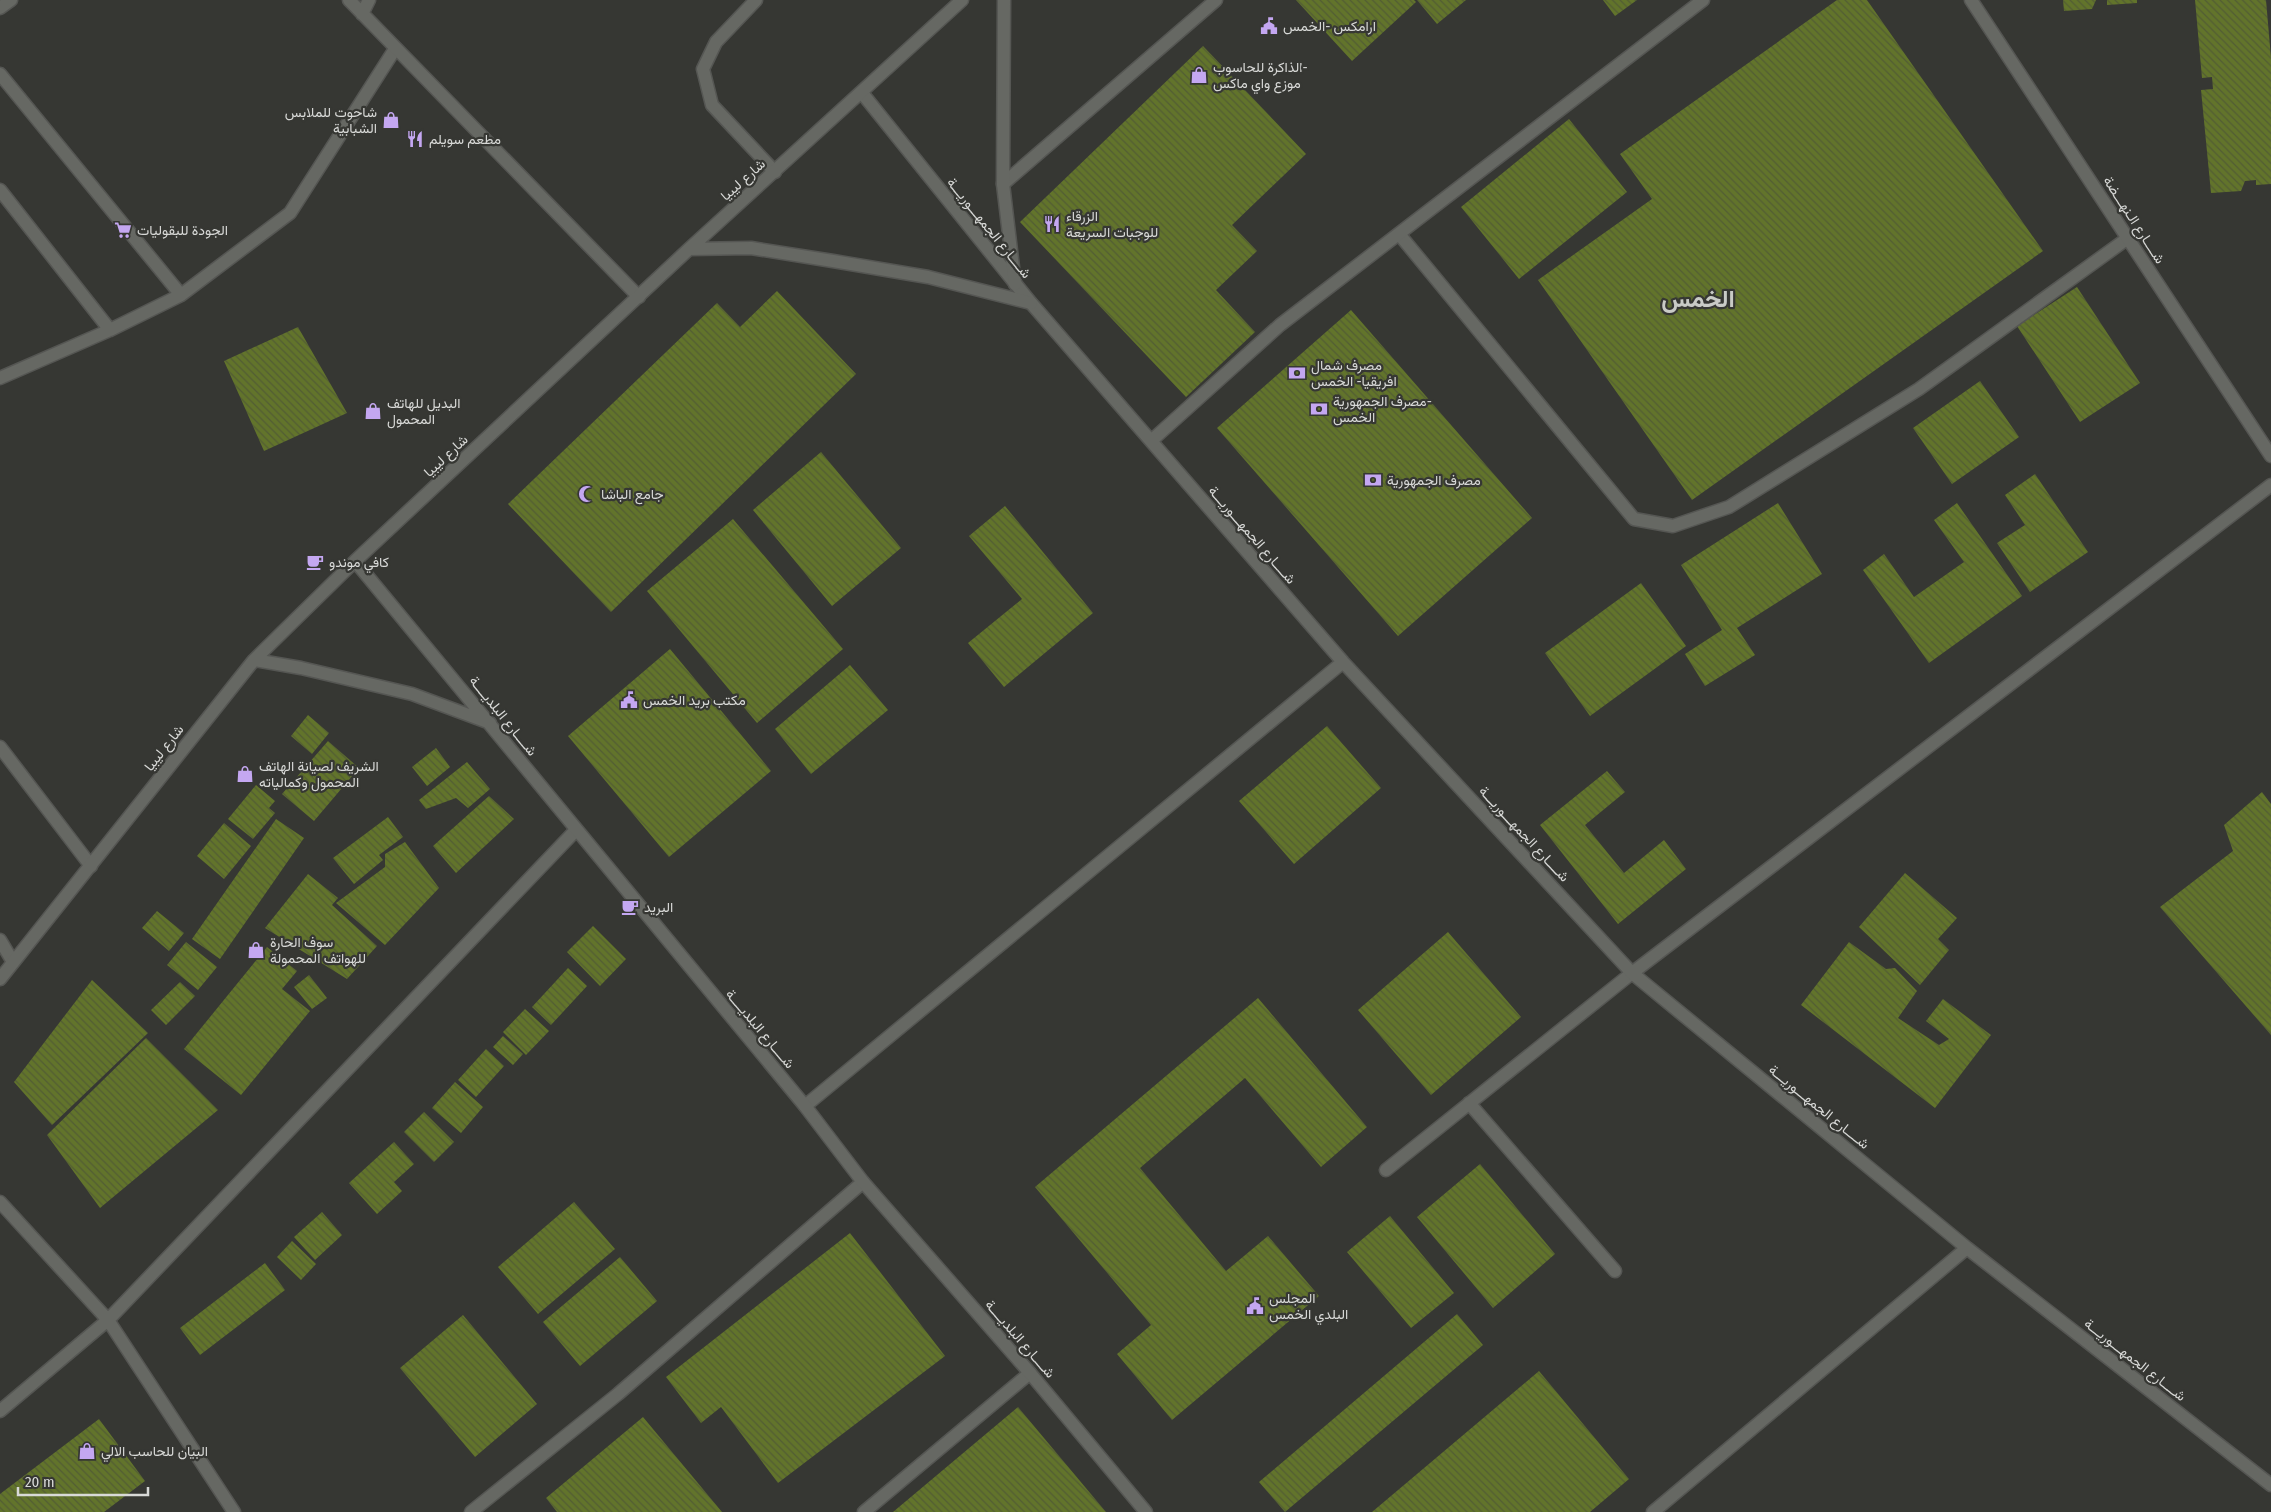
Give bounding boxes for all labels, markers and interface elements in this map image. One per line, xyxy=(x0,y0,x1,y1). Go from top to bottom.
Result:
public building icon: ارامكس -الخمس xyxy=(1259,16,1279,36)
place label: ارامكس -الخمس xyxy=(1283,18,1376,35)
place label: الذاكرة للحاسوب- موزع واي ماكس xyxy=(1213,59,1308,95)
shop icon: الذاكرة للحاسوب- موزع واي ماكس xyxy=(1189,65,1209,85)
place label: شاحوت للملابس الشبابية xyxy=(285,104,377,137)
shop icon: شاحوت للملابس الشبابية xyxy=(381,110,401,130)
restaurant icon: مطعم سويلم xyxy=(405,129,425,149)
place label: مطعم سويلم xyxy=(429,131,501,148)
street label: شارع ليبيا xyxy=(717,156,770,206)
street label: شــــارع الـنهـــضة xyxy=(2098,173,2169,268)
street label: شــــارع الجمهـــوريـــة xyxy=(942,174,1035,283)
place label: الزرقاء للوجبات السريعة xyxy=(1066,208,1158,241)
restaurant icon: الزرقاء للوجبات السريعة xyxy=(1042,214,1062,234)
supermarket icon: الجودة للبقوليات xyxy=(113,220,133,240)
place label: الجودة للبقوليات xyxy=(137,222,228,239)
district label: الخمس xyxy=(1661,285,1735,313)
place label: مصرف شمال افريقيا- الخمس xyxy=(1311,357,1397,390)
bank icon: مصرف شمال افريقيا- الخمس xyxy=(1287,363,1307,383)
place label: مصرف الجمهورية- الخمس xyxy=(1333,393,1432,426)
place label: البديل للهاتف المحمول xyxy=(387,395,461,429)
bank icon: مصرف الجمهورية- الخمس xyxy=(1309,399,1329,419)
shop icon: البديل للهاتف المحمول xyxy=(363,401,383,421)
street label: شارع ليبيا xyxy=(420,431,473,482)
bank icon: مصرف الجمهورية xyxy=(1363,470,1383,490)
place label: مصرف الجمهورية xyxy=(1387,472,1481,489)
street label: شــــارع الجمهـــوريـــة xyxy=(1203,482,1299,589)
mosque icon: جامع الباشا xyxy=(577,484,597,504)
place label: جامع الباشا xyxy=(601,486,664,505)
cafe icon: كافي موندو xyxy=(305,552,325,572)
place label: كافي موندو xyxy=(329,554,389,574)
street label: شــــارع البلديــــة xyxy=(464,673,540,761)
public building icon: مكتب بريد الخمس xyxy=(619,690,639,710)
place label: مكتب بريد الخمس xyxy=(643,692,746,709)
street label: شارع ليبيا xyxy=(141,721,189,776)
place label: الشريف لصيانة الهاتف المحمول وكمالياته xyxy=(259,758,379,792)
shop icon: الشريف لصيانة الهاتف المحمول وكمالياته xyxy=(235,764,255,784)
street label: شــــارع الجمهـــوريـــة xyxy=(1474,783,1573,887)
cafe icon: البريد xyxy=(620,897,640,917)
place label: البريد xyxy=(644,899,673,916)
place label: سوف الحارة للهواتف المحمولة xyxy=(270,934,366,967)
shop icon: سوف الحارة للهواتف المحمولة xyxy=(246,940,266,960)
street label: شــــارع البلديــــة xyxy=(720,986,798,1073)
street label: شــــارع الجمهـــوريـــة xyxy=(1764,1061,1873,1154)
place label: المجلس البلدي الخمس xyxy=(1269,1290,1348,1326)
street label: شــــارع البلديــــة xyxy=(980,1296,1059,1383)
public building icon: المجلس البلدي الخمس xyxy=(1245,1296,1265,1316)
street label: شــــارع الجمهـــوريـــة xyxy=(2079,1315,2189,1407)
shop icon: البيان للحاسب الالي xyxy=(77,1441,97,1461)
place label: البيان للحاسب الالي xyxy=(101,1443,208,1463)
scale bar xyxy=(18,1464,148,1496)
text: 20 m xyxy=(25,1473,55,1491)

